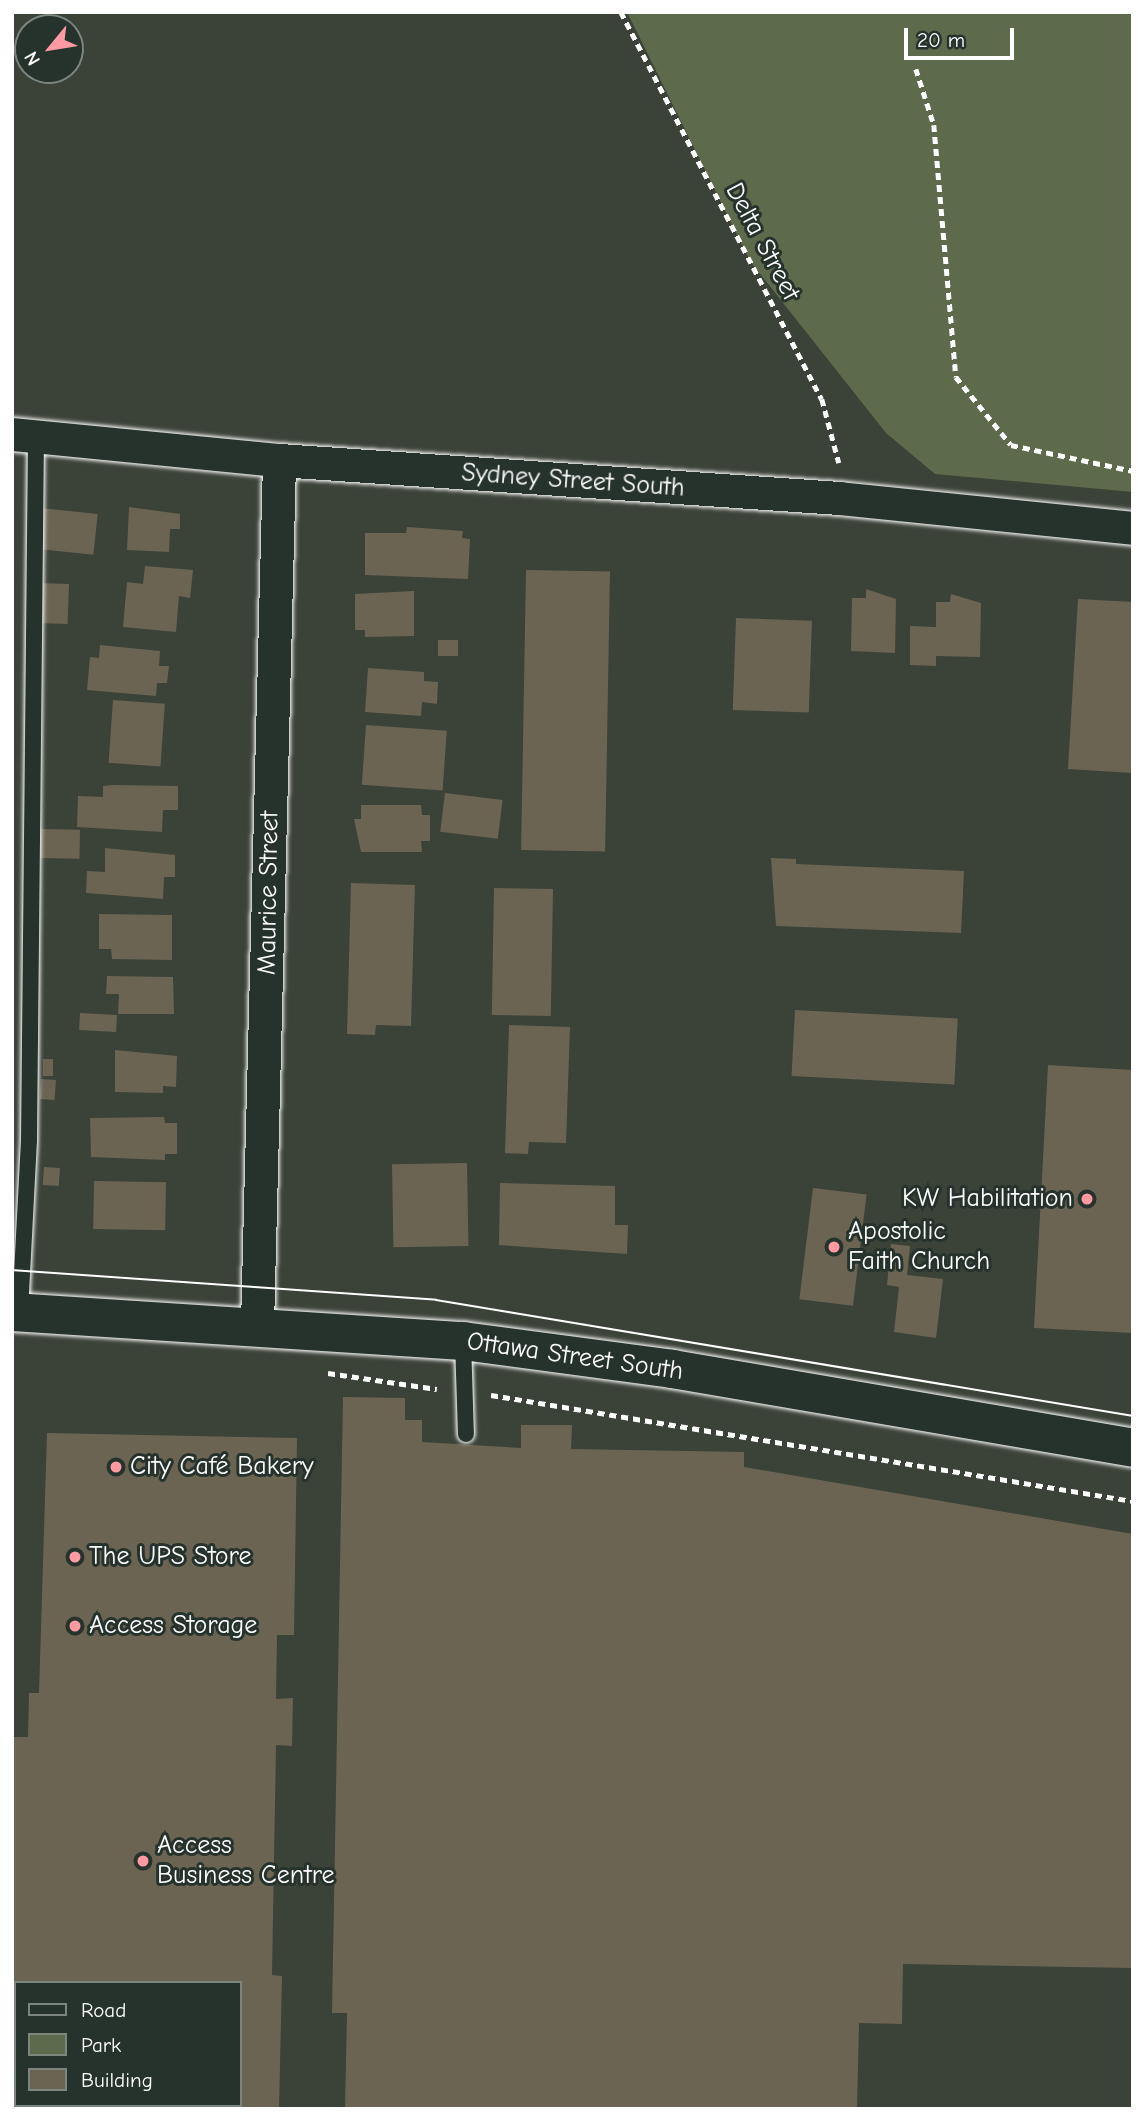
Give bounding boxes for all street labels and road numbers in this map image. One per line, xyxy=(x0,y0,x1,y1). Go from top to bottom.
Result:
street label: Delta Street xyxy=(718,178,806,306)
street label: Sydney Street South xyxy=(460,458,686,504)
street label: Maurice Street xyxy=(252,811,286,975)
street label: Ottawa Street South xyxy=(465,1326,685,1388)

